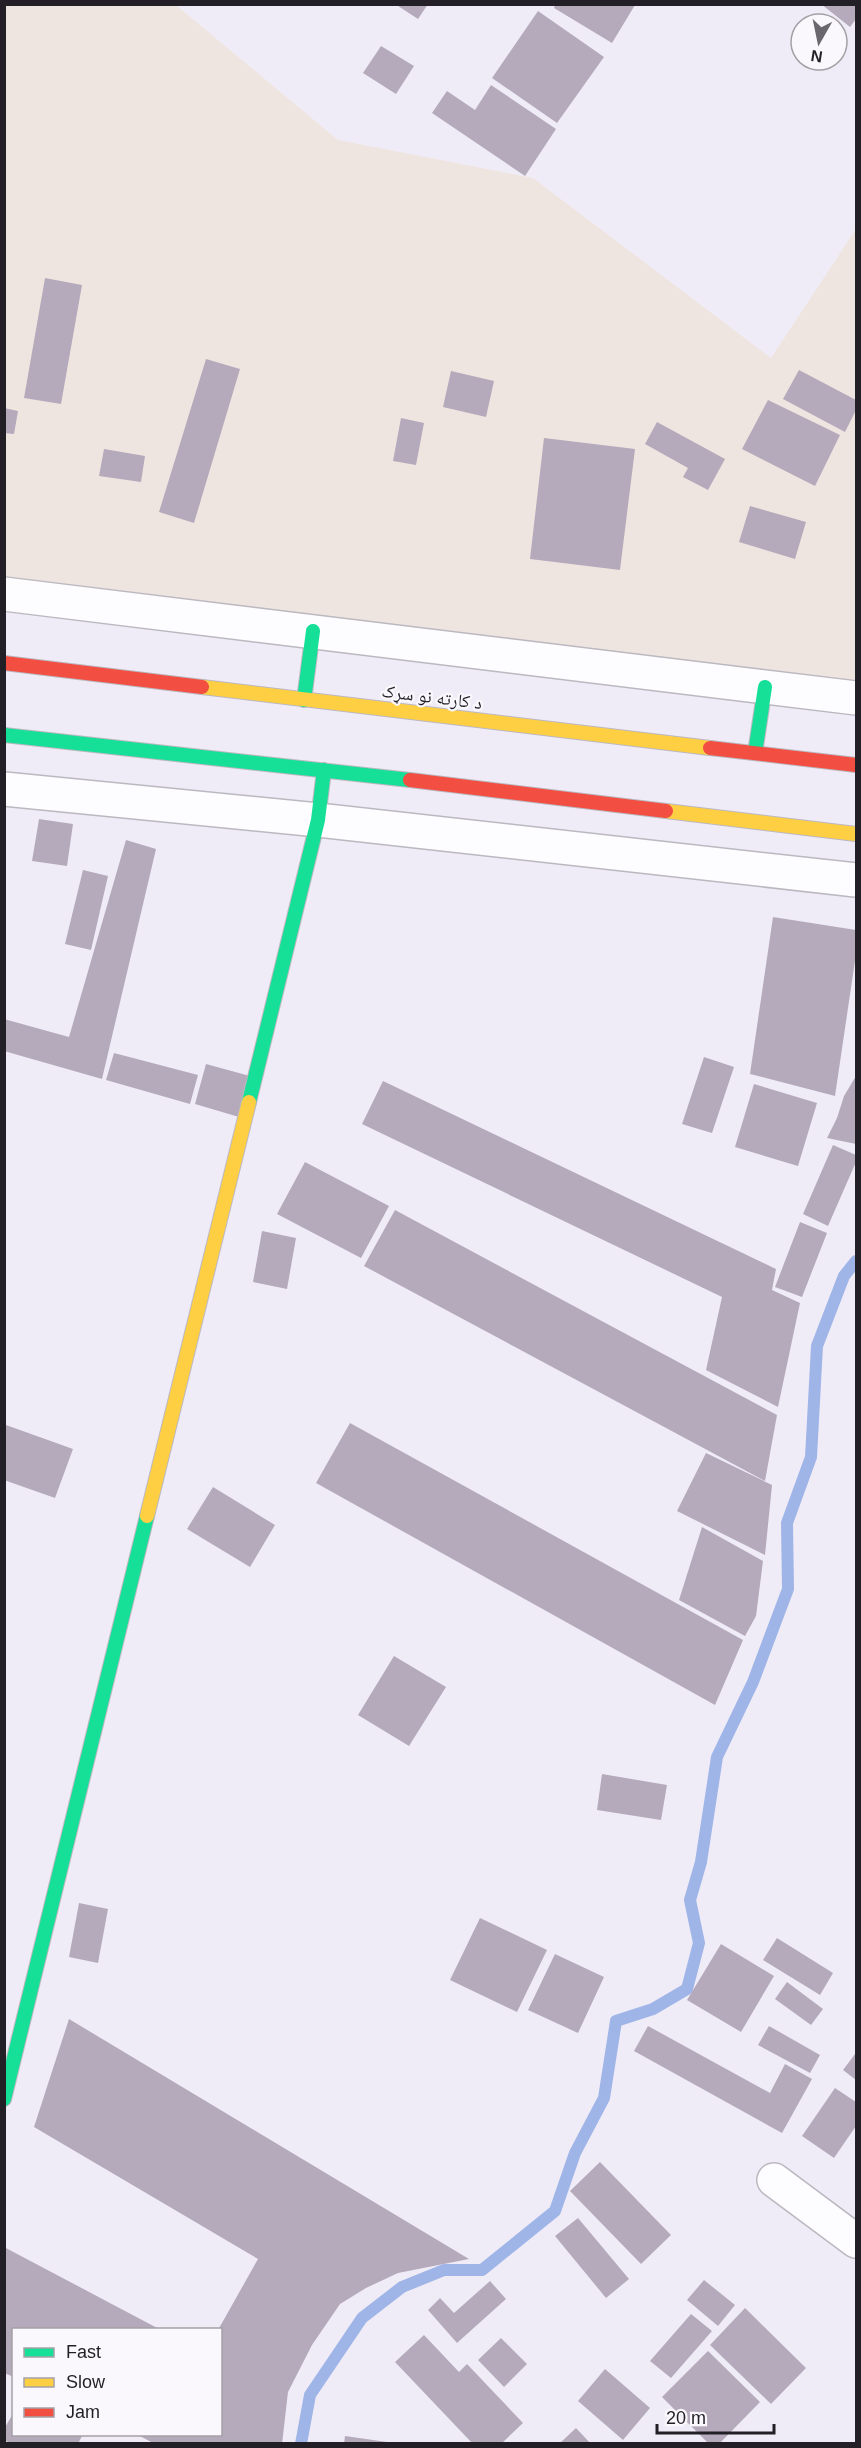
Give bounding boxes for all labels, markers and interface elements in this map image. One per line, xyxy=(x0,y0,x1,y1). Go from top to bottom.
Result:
north arrow xyxy=(789,12,849,72)
text: N xyxy=(810,47,824,66)
street label: د کارته نو سړک xyxy=(380,681,483,714)
legend xyxy=(12,2328,222,2436)
text: Fast xyxy=(66,2342,101,2362)
text: Slow xyxy=(66,2372,106,2392)
scale bar xyxy=(657,2397,774,2435)
text: Jam xyxy=(66,2402,100,2422)
text: 20 m xyxy=(666,2408,706,2428)

